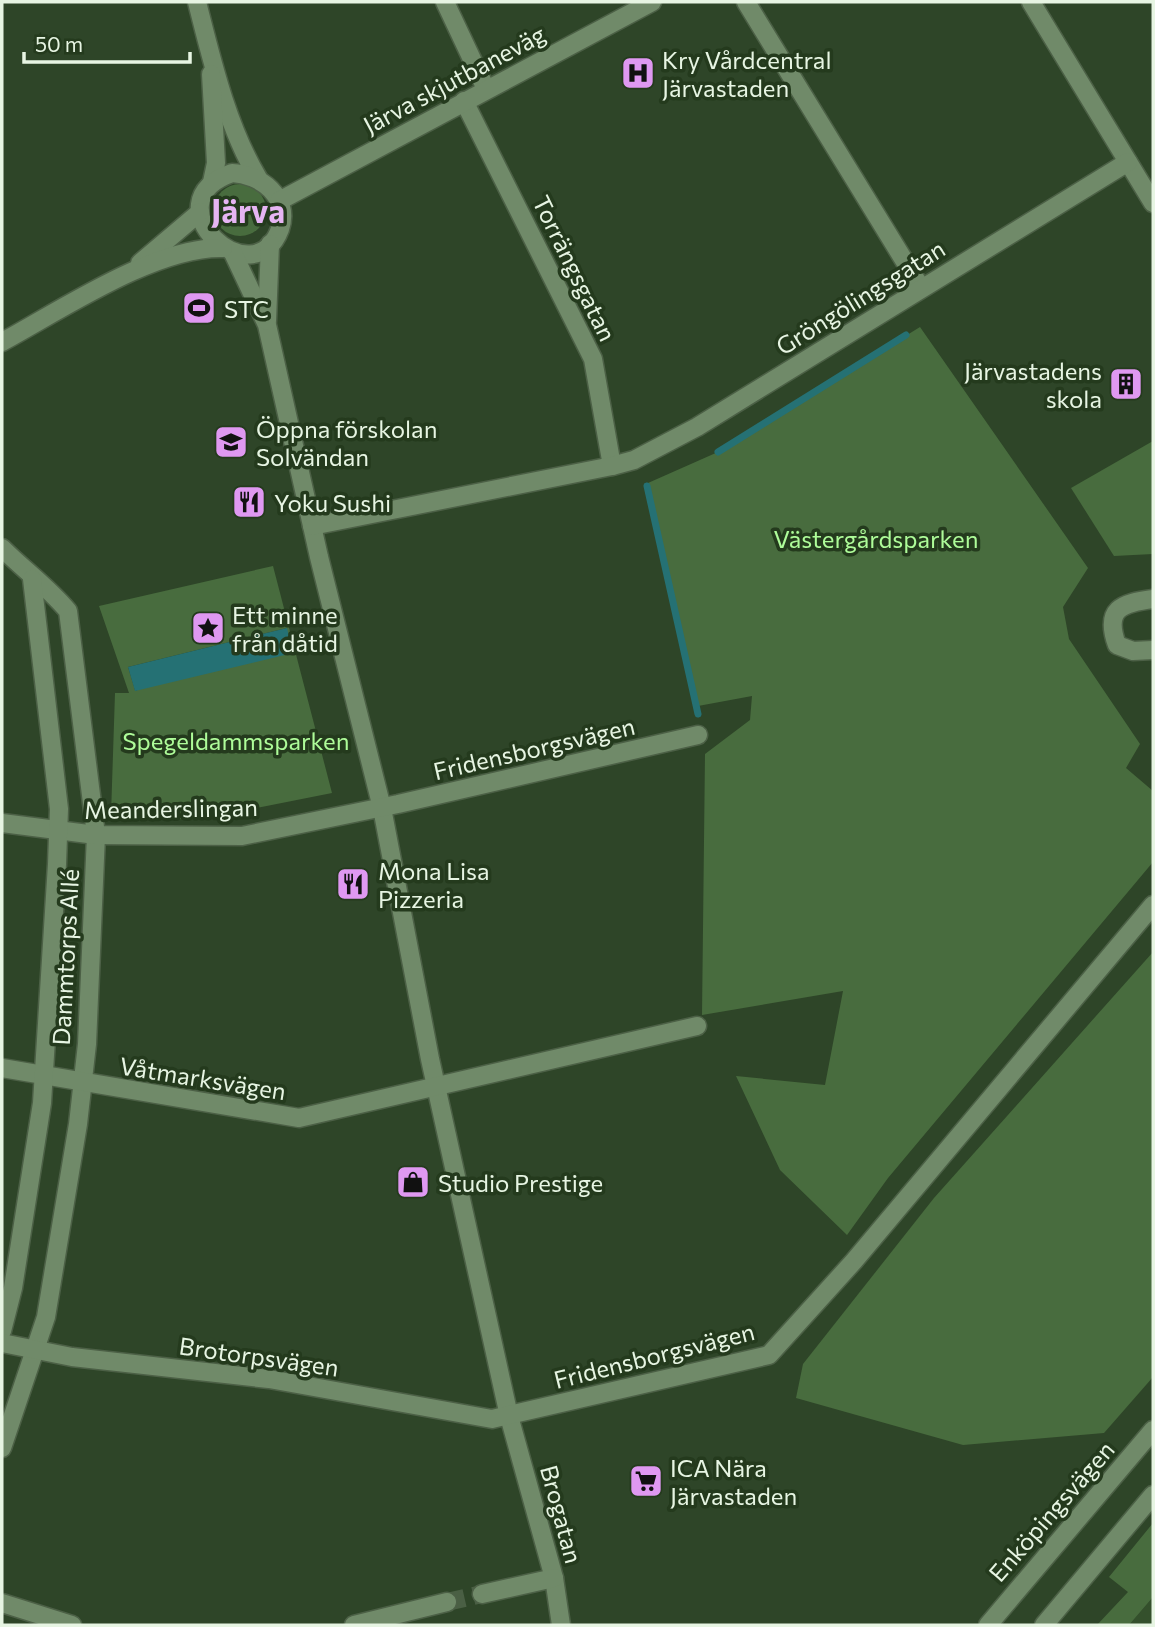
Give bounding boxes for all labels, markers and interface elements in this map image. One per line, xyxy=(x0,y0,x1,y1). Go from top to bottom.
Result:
street label: Järva skjutbaneväg xyxy=(358,19,550,139)
scale bar xyxy=(24,21,191,65)
text: 50 m xyxy=(35,31,83,56)
place label: Kry Vårdcentral Järvastaden xyxy=(662,45,832,102)
hospital icon: Kry Vårdcentral Järvastaden xyxy=(619,54,657,92)
district label: Järva xyxy=(211,190,285,230)
street label: Torrängsgatan xyxy=(527,190,623,346)
street label: Gröngölingsgatan xyxy=(770,233,950,361)
sports icon: STC xyxy=(180,289,218,327)
place label: STC xyxy=(224,294,269,323)
place label: Järvastadens skola xyxy=(964,356,1102,413)
building icon: Järvastadens skola xyxy=(1107,365,1145,403)
place label: Öppna förskolan Solvändan xyxy=(256,414,437,471)
school or university icon: Öppna förskolan Solvändan xyxy=(212,423,250,461)
restaurant icon: Yoku Sushi xyxy=(230,483,268,521)
place label: Yoku Sushi xyxy=(274,488,391,517)
park label: Västergårdsparken xyxy=(774,524,978,553)
place label: Ett minne från dåtid xyxy=(232,600,338,657)
place icon: Ett minne från dåtid xyxy=(189,609,227,647)
street label: Fridensborgsvägen xyxy=(430,711,638,785)
park label: Spegeldammsparken xyxy=(123,726,349,755)
street label: Meanderslingan xyxy=(84,792,258,824)
place label: Mona Lisa Pizzeria xyxy=(378,856,490,913)
restaurant icon: Mona Lisa Pizzeria xyxy=(334,865,372,903)
street label: Dammtorps Allé xyxy=(46,868,84,1046)
street label: Våtmarksvägen xyxy=(118,1051,288,1105)
shop icon: Studio Prestige xyxy=(394,1163,432,1201)
place label: Studio Prestige xyxy=(438,1168,603,1197)
street label: Fridensborgsvägen xyxy=(551,1316,757,1394)
street label: Brotorpsvägen xyxy=(177,1330,341,1382)
street label: Enköpingsvägen xyxy=(982,1435,1120,1587)
place label: ICA Nära Järvastaden xyxy=(670,1453,797,1510)
street label: Brogatan xyxy=(535,1462,589,1566)
supermarket icon: ICA Nära Järvastaden xyxy=(627,1462,665,1500)

